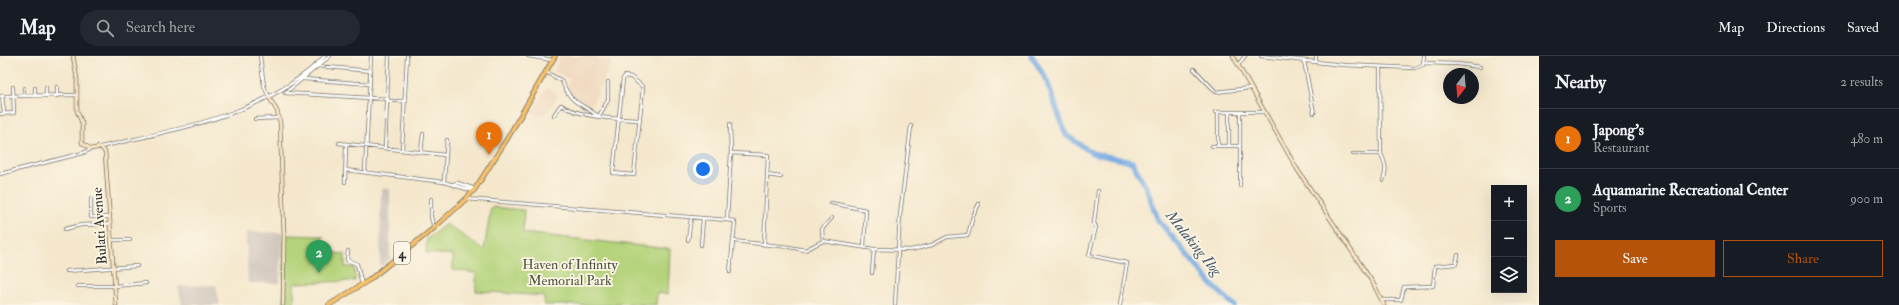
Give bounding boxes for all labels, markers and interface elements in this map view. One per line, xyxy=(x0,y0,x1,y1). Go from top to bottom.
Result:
search box xyxy=(80,10,360,46)
text: Map xyxy=(20,16,56,40)
icon: search xyxy=(94,17,116,39)
text: Search here xyxy=(126,18,195,37)
text: Map xyxy=(1718,19,1744,36)
text: Directions xyxy=(1766,19,1825,36)
text: Saved xyxy=(1847,19,1879,36)
north arrow xyxy=(1443,68,1479,104)
text: Nearby xyxy=(1555,72,1606,93)
text: 2 results xyxy=(1840,74,1883,90)
text: Japong’s xyxy=(1593,121,1644,140)
pin: 1 xyxy=(476,122,502,155)
text: 1 xyxy=(1566,131,1570,147)
text: 480 m xyxy=(1850,131,1883,147)
text: Restaurant xyxy=(1593,140,1649,156)
your location xyxy=(693,159,713,179)
text: Aquamarine Recreational Center xyxy=(1593,181,1788,200)
map controls xyxy=(1491,185,1527,293)
button: + xyxy=(1491,185,1527,221)
street label: Bulati Avenue xyxy=(88,187,111,265)
text: 2 xyxy=(1565,191,1571,207)
text: 900 m xyxy=(1850,191,1883,207)
text: Sports xyxy=(1593,200,1627,216)
water label: Malaking Ilog xyxy=(1161,206,1227,281)
button: − xyxy=(1491,221,1527,257)
pin: 2 xyxy=(306,240,332,273)
button: Save xyxy=(1555,240,1715,277)
button: Share xyxy=(1723,240,1883,277)
road number: 4 xyxy=(394,242,410,264)
park label: Haven of Infinity Memorial Park xyxy=(522,256,618,289)
button: layers xyxy=(1491,257,1527,293)

